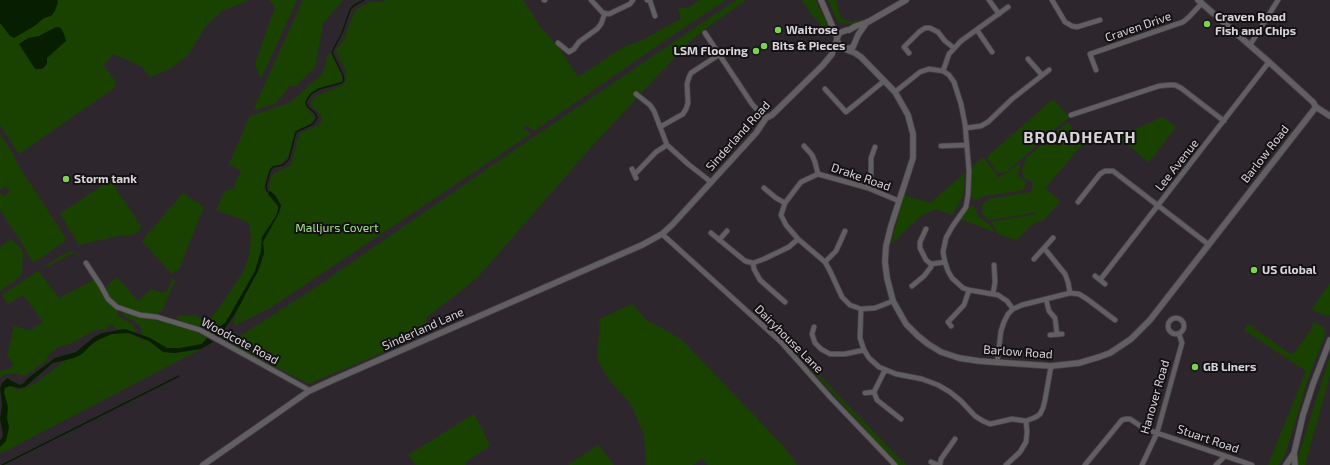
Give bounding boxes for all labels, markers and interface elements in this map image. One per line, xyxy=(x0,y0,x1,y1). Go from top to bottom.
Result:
street label: Craven Drive xyxy=(1103,9,1173,45)
place label: Craven Road Fish and Chips xyxy=(1215,10,1296,38)
marker: Craven Road Fish and Chips xyxy=(1202,19,1212,29)
place label: Waitrose xyxy=(786,23,838,37)
marker: Waitrose xyxy=(773,25,783,35)
place label: Bits & Pieces xyxy=(772,39,845,53)
marker: Bits & Pieces xyxy=(759,41,769,51)
place label: LSM Flooring xyxy=(674,44,748,58)
marker: LSM Flooring xyxy=(751,46,761,56)
street label: Sinderland Road xyxy=(703,98,773,174)
street label: Barlow Road xyxy=(1238,122,1292,186)
district label: BROADHEATH xyxy=(1023,128,1137,148)
street label: Lee Avenue xyxy=(1152,136,1202,194)
street label: Drake Road xyxy=(829,160,893,194)
place label: Storm tank xyxy=(74,172,137,186)
marker: Storm tank xyxy=(61,174,71,184)
park label: Malljurs Covert xyxy=(295,221,379,235)
place label: US Global xyxy=(1262,263,1317,277)
marker: US Global xyxy=(1249,265,1259,275)
street label: Dairyhouse Lane xyxy=(752,302,826,376)
street label: Sinderland Lane xyxy=(380,305,466,353)
street label: Woodcote Road xyxy=(199,315,281,367)
street label: Barlow Road xyxy=(983,342,1053,362)
street label: Hanover Road xyxy=(1138,358,1172,436)
place label: GB Liners xyxy=(1203,360,1256,374)
marker: GB Liners xyxy=(1190,362,1200,372)
street label: Stuart Road xyxy=(1175,422,1241,456)

